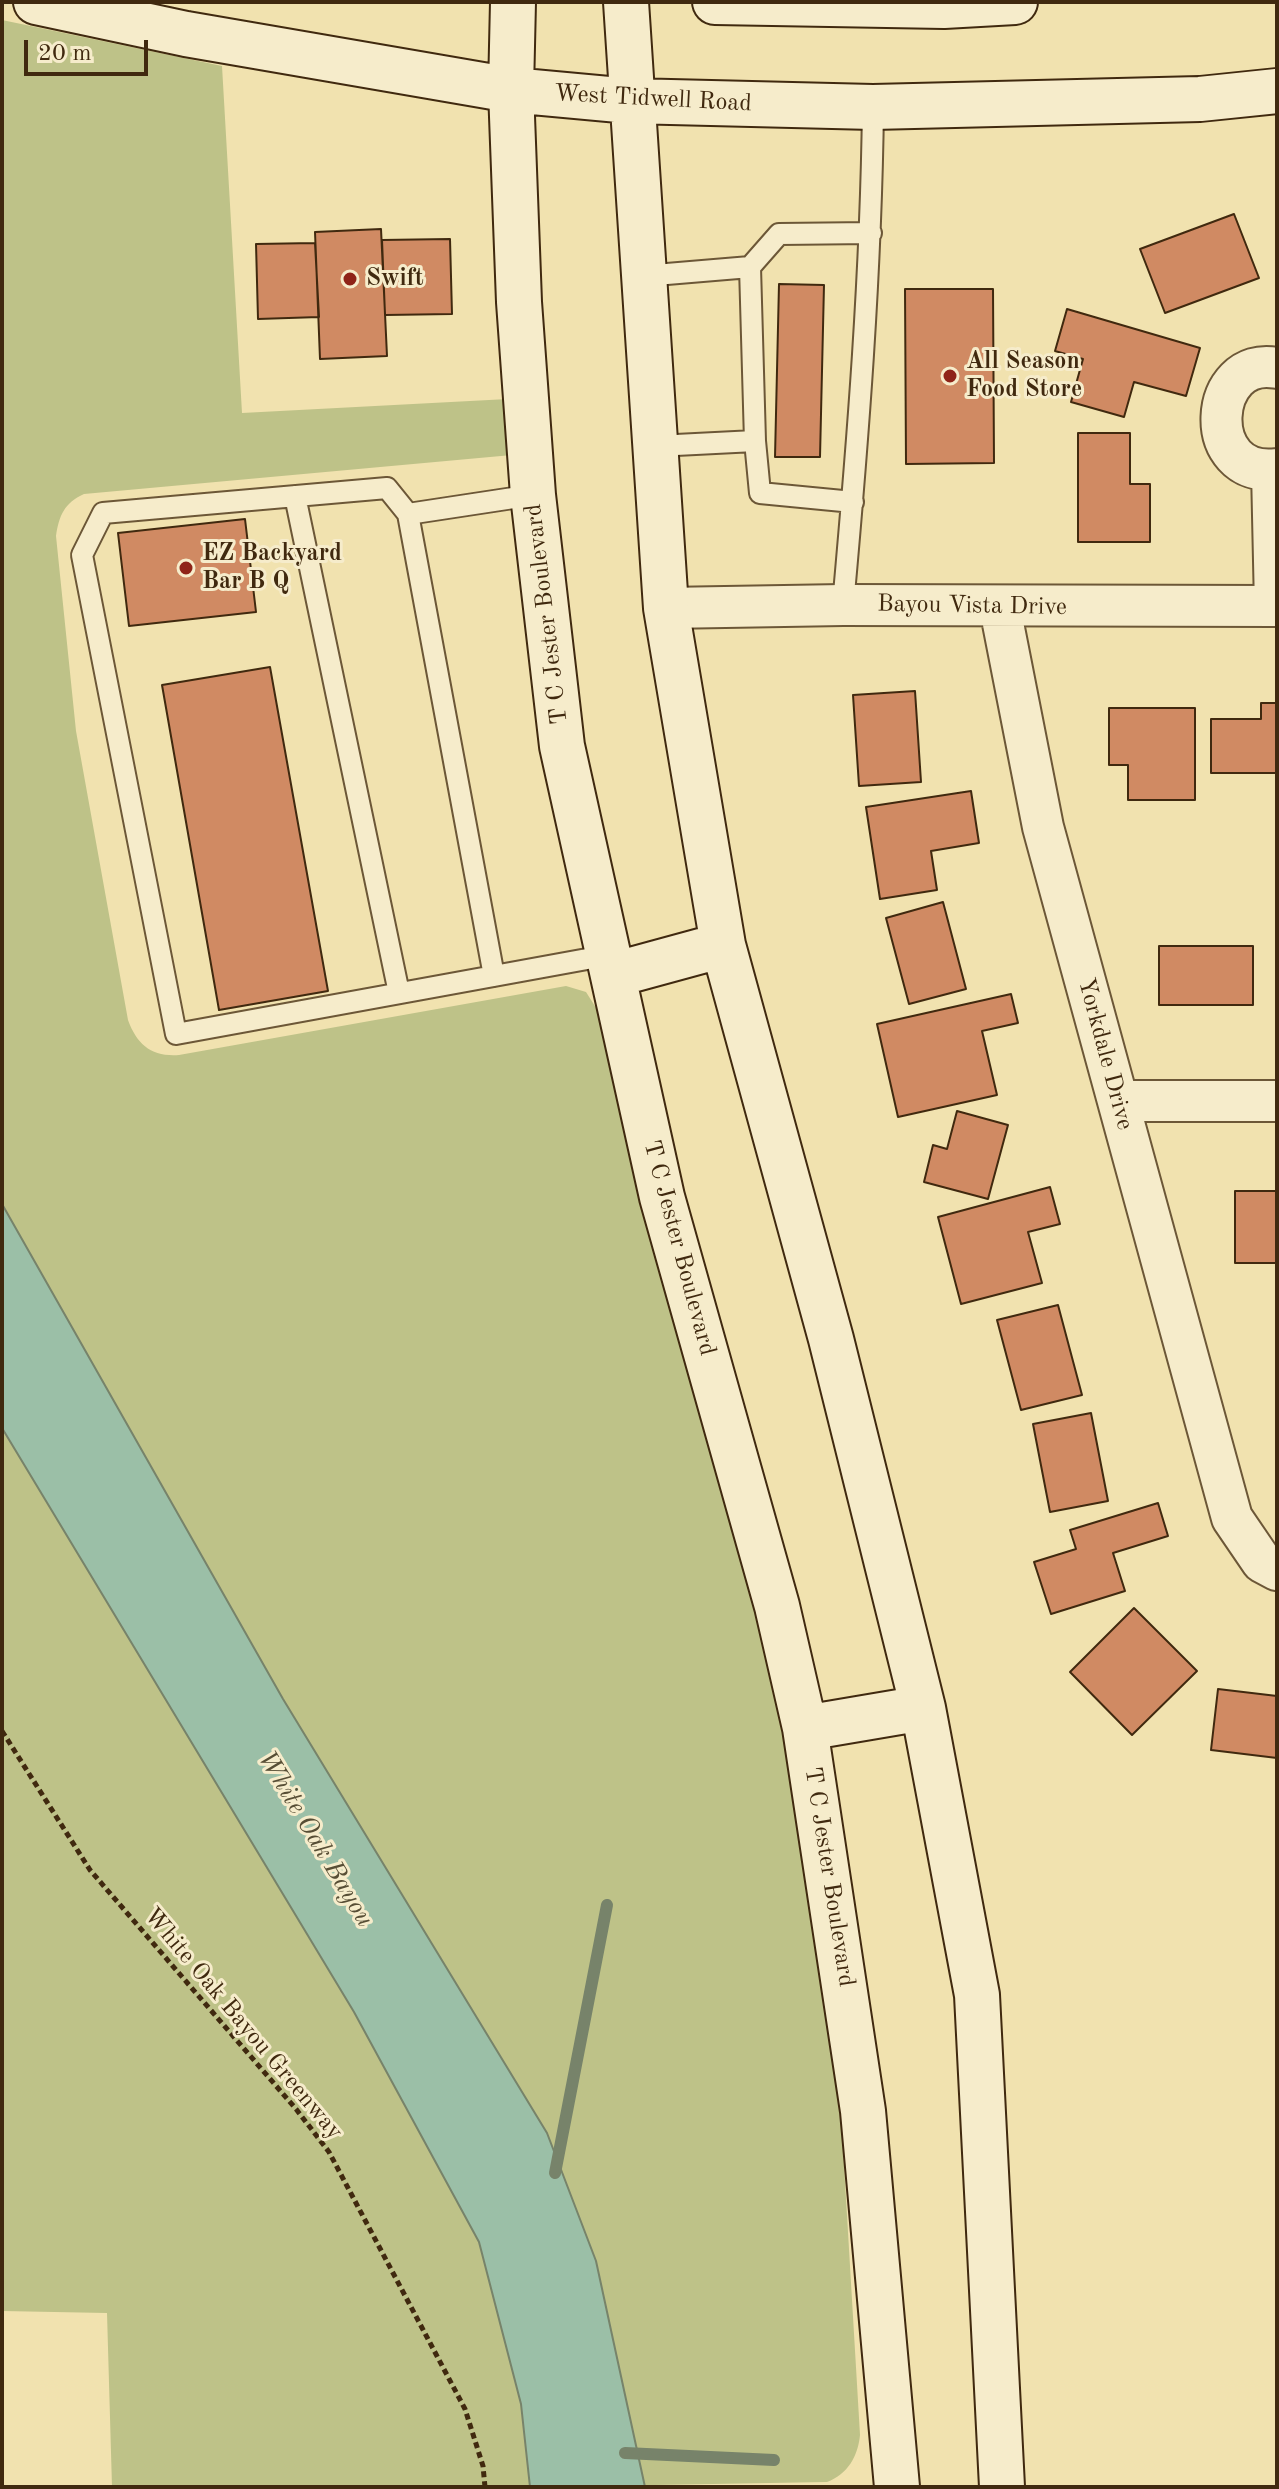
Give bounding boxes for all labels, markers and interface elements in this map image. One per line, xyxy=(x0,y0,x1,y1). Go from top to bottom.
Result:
scale bar xyxy=(28,24,152,74)
text: 20 m xyxy=(38,42,92,66)
street label: West Tidwell Road xyxy=(554,79,752,119)
place label: Swift xyxy=(366,265,424,293)
marker: Swift xyxy=(341,270,359,288)
place label: All Season Food Store xyxy=(966,348,1082,404)
marker: All Season Food Store xyxy=(941,367,959,385)
street label: T C Jester Boulevard xyxy=(519,502,575,726)
place label: EZ Backyard Bar B Q xyxy=(202,540,342,596)
marker: EZ Backyard Bar B Q xyxy=(177,559,195,577)
street label: Bayou Vista Drive xyxy=(877,590,1067,622)
street label: Yorkdale Drive xyxy=(1071,975,1139,1133)
street label: T C Jester Boulevard xyxy=(636,1137,722,1359)
water label: White Oak Bayou xyxy=(250,1745,380,1933)
street label: T C Jester Boulevard xyxy=(797,1765,861,1989)
street label: White Oak Bayou Greenway xyxy=(137,1902,349,2146)

